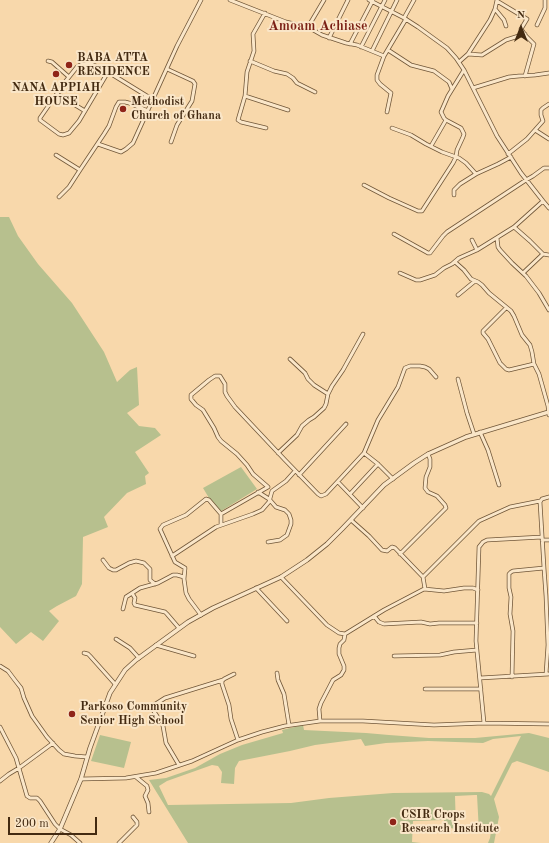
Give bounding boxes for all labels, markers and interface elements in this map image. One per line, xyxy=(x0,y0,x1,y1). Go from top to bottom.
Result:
north arrow xyxy=(501,8,541,48)
text: N xyxy=(517,10,525,21)
district label: Amoam Achiase xyxy=(268,18,368,34)
place label: BABA ATTA RESIDENCE xyxy=(77,51,150,79)
marker: BABA ATTA RESIDENCE xyxy=(64,60,74,70)
marker: NANA APPIAH HOUSE xyxy=(51,69,61,79)
place label: NANA APPIAH HOUSE xyxy=(12,81,100,109)
place label: Methodist Church of Ghana xyxy=(131,95,221,123)
marker: Methodist Church of Ghana xyxy=(118,104,128,114)
place label: Parkoso Community Senior High School xyxy=(80,700,187,728)
marker: Parkoso Community Senior High School xyxy=(67,709,77,719)
place label: CSIR Crops Research Institute xyxy=(401,808,499,836)
scale bar xyxy=(10,809,99,835)
marker: CSIR Crops Research Institute xyxy=(388,817,398,827)
text: 200 m xyxy=(15,818,49,830)

